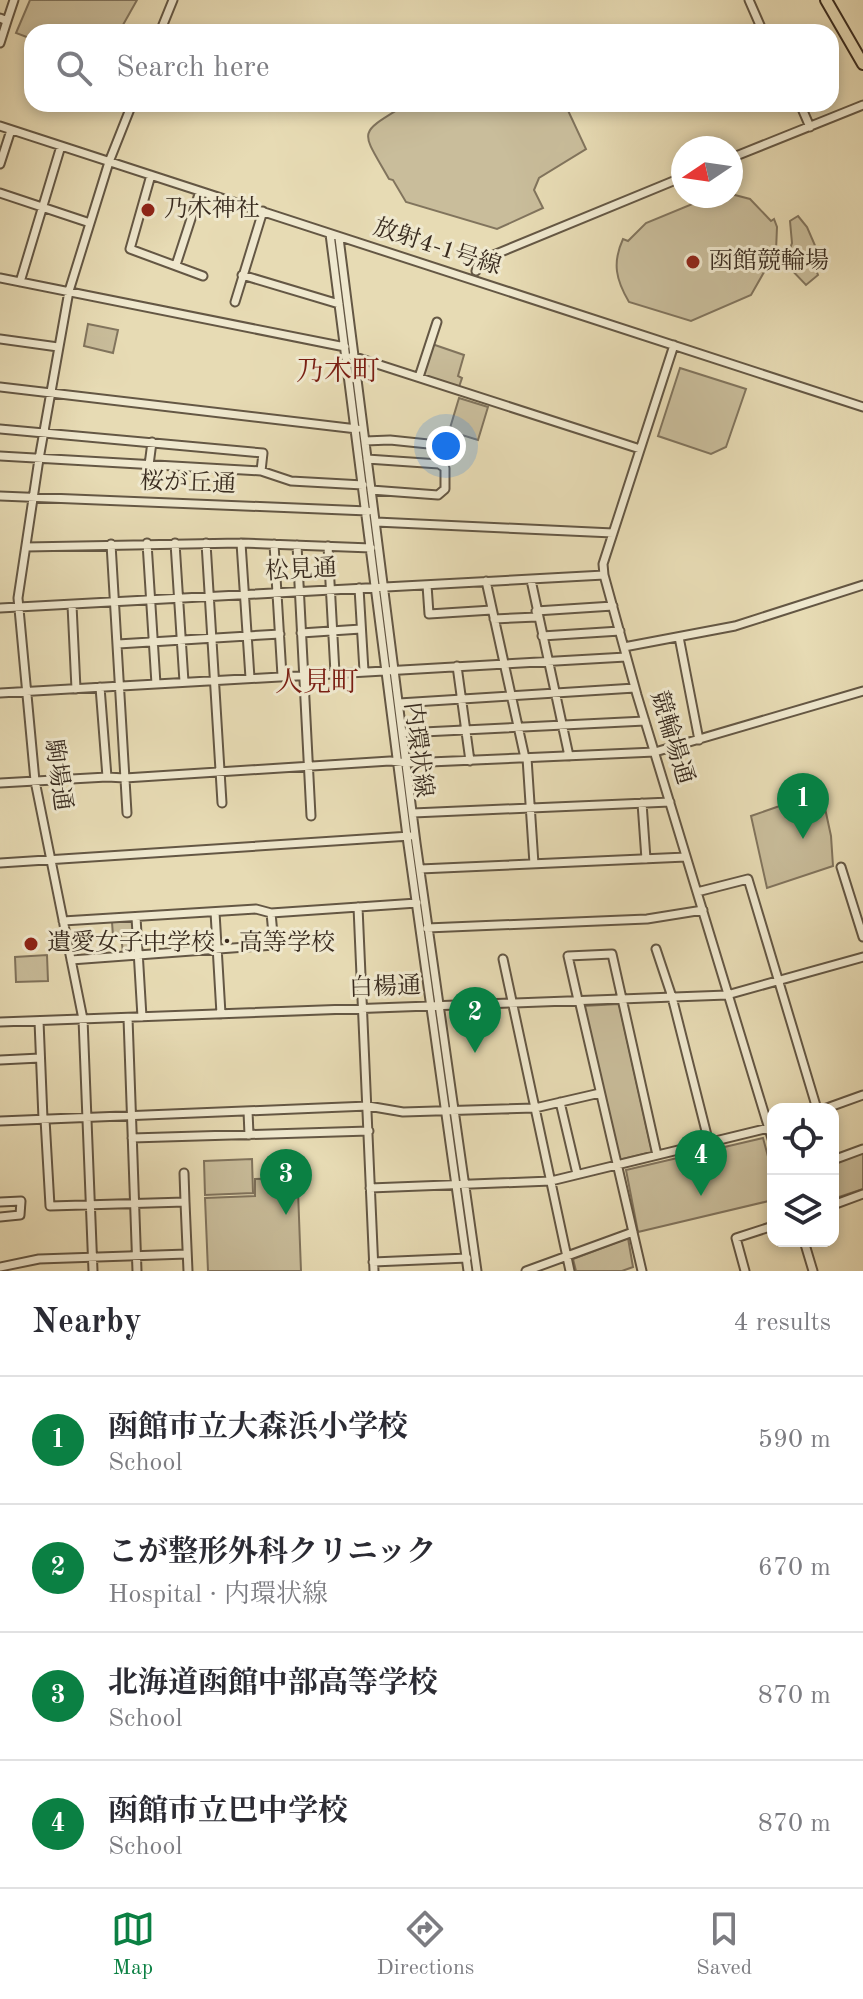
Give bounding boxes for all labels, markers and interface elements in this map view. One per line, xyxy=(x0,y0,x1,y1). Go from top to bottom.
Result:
search box xyxy=(24,24,839,112)
icon: search xyxy=(52,46,96,90)
text: Search here xyxy=(116,53,270,83)
north arrow xyxy=(671,136,743,208)
place label: 乃木神社 xyxy=(164,195,260,222)
marker: 乃木神社 xyxy=(139,201,157,219)
street label: 放射4-1号線 xyxy=(370,213,505,280)
place label: 函館競輪場 xyxy=(709,247,829,274)
marker: 函館競輪場 xyxy=(684,253,702,271)
district label: 乃木町 xyxy=(296,356,380,387)
your location xyxy=(426,426,466,466)
street label: 桜が丘通 xyxy=(140,467,236,498)
street label: 松見通 xyxy=(264,554,338,585)
district label: 人見町 xyxy=(275,667,359,698)
street label: 競輪場通 xyxy=(645,688,699,787)
street label: 内環状線 xyxy=(399,701,438,799)
street label: 駒場通 xyxy=(40,737,77,812)
pin: 1 xyxy=(777,773,829,839)
place label: 遺愛女子中学校・高等学校 xyxy=(47,929,335,956)
marker: 遺愛女子中学校・高等学校 xyxy=(22,935,40,953)
street label: 白楊通 xyxy=(348,972,421,1001)
pin: 2 xyxy=(449,987,501,1053)
map controls xyxy=(767,1103,839,1247)
button: locate xyxy=(767,1103,839,1175)
pin: 4 xyxy=(675,1130,727,1196)
pin: 3 xyxy=(260,1149,312,1215)
button: layers xyxy=(767,1175,839,1247)
text: Nearby xyxy=(32,1306,142,1340)
text: 4 results xyxy=(733,1310,831,1336)
text: 函館市立大森浜小学校 xyxy=(108,1413,408,1443)
text: 1 xyxy=(50,1427,66,1453)
text: 590 m xyxy=(758,1427,831,1453)
text: School xyxy=(108,1450,182,1476)
text: こが整形外科クリニック xyxy=(108,1538,436,1568)
text: 2 xyxy=(50,1555,66,1581)
text: 670 m xyxy=(758,1555,831,1581)
text: Hospital · 内環状線 xyxy=(108,1582,328,1608)
text: 北海道函館中部高等学校 xyxy=(108,1669,438,1699)
text: 3 xyxy=(50,1683,66,1709)
text: 870 m xyxy=(758,1683,831,1709)
text: School xyxy=(108,1706,182,1732)
text: 函館市立巴中学校 xyxy=(108,1797,348,1827)
text: 4 xyxy=(50,1811,66,1837)
text: 870 m xyxy=(758,1811,831,1837)
text: School xyxy=(108,1834,182,1860)
tab: Map xyxy=(111,1907,155,1982)
tab: Directions xyxy=(377,1907,474,1982)
tab: Saved xyxy=(696,1907,752,1982)

